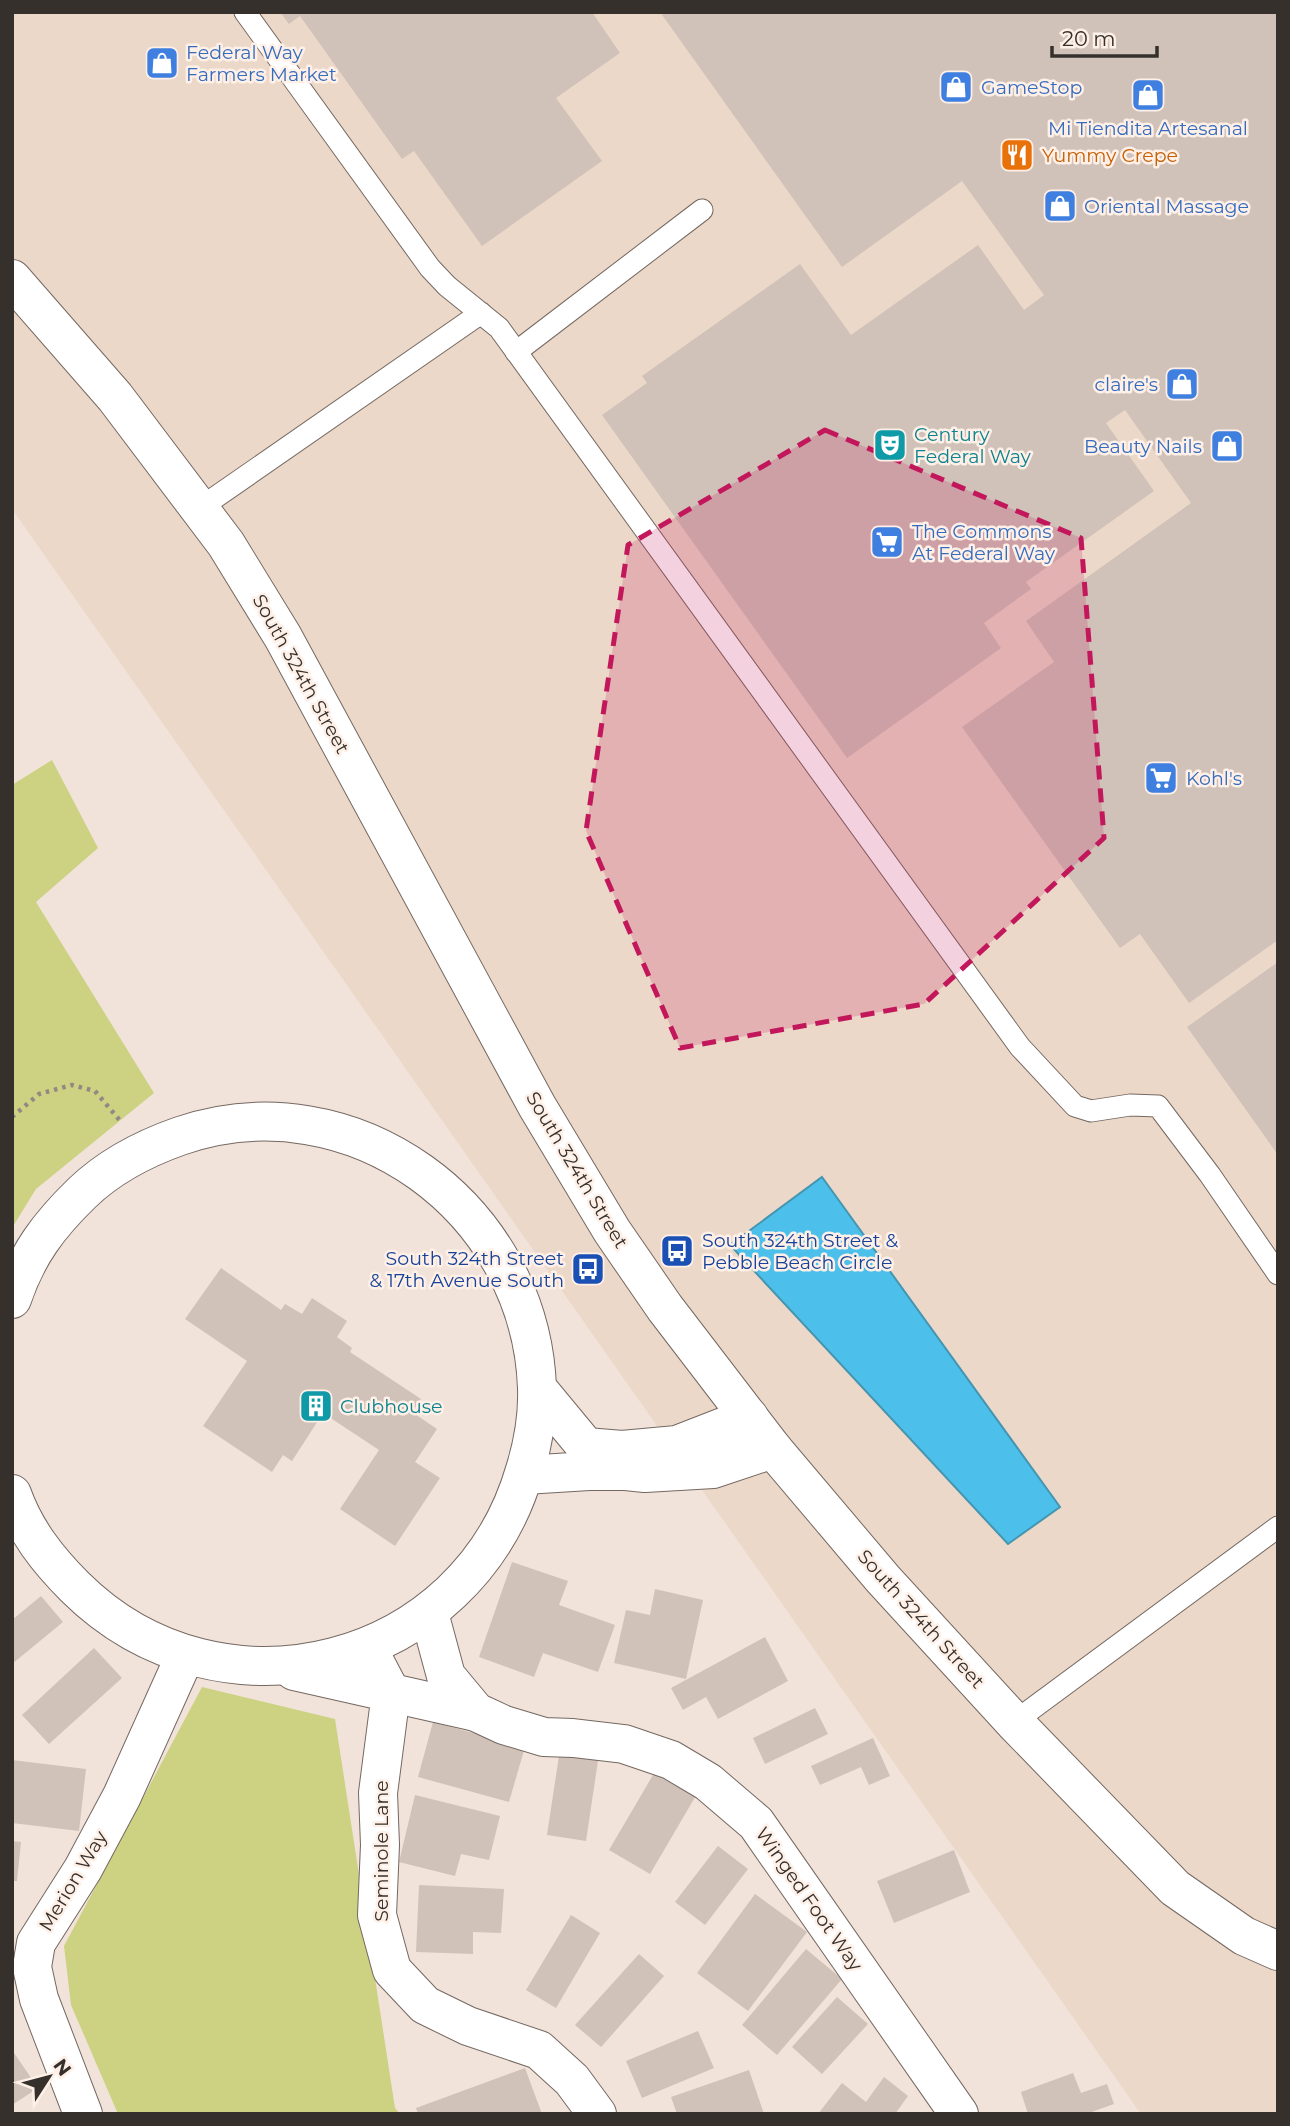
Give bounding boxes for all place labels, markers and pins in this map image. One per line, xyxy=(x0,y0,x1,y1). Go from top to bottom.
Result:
place label: Federal Way Farmers Market xyxy=(186,41,337,86)
shop icon: Federal Way Farmers Market xyxy=(143,44,181,82)
shop icon: GameStop xyxy=(937,68,975,106)
place label: GameStop xyxy=(981,76,1082,99)
shop icon: Mi Tiendita Artesanal xyxy=(1129,76,1167,114)
place label: Mi Tiendita Artesanal xyxy=(1048,117,1248,140)
restaurant icon: Yummy Crepe xyxy=(998,136,1036,174)
place label: Yummy Crepe xyxy=(1042,144,1178,167)
shop icon: Oriental Massage xyxy=(1041,187,1079,225)
place label: Oriental Massage xyxy=(1084,195,1249,218)
shop icon: claire's xyxy=(1163,365,1201,403)
place label: claire's xyxy=(1095,373,1158,396)
place label: Century Federal Way xyxy=(914,423,1032,468)
theatre icon: Century Federal Way xyxy=(871,426,909,464)
shop icon: Beauty Nails xyxy=(1208,427,1246,465)
place label: Beauty Nails xyxy=(1084,435,1202,458)
place label: The Commons At Federal Way xyxy=(912,520,1056,565)
supermarket icon: The Commons At Federal Way xyxy=(868,523,906,561)
supermarket icon: Kohl's xyxy=(1142,759,1180,797)
place label: Kohl's xyxy=(1186,767,1242,790)
place label: South 324th Street & Pebble Beach Circle xyxy=(702,1229,898,1274)
bus stop icon: South 324th Street & Pebble Beach Circle xyxy=(658,1232,696,1270)
place label: South 324th Street & 17th Avenue South xyxy=(369,1247,564,1292)
bus stop icon: South 324th Street & 17th Avenue South xyxy=(569,1250,607,1288)
building icon: Clubhouse xyxy=(297,1387,335,1425)
place label: Clubhouse xyxy=(340,1395,443,1418)

